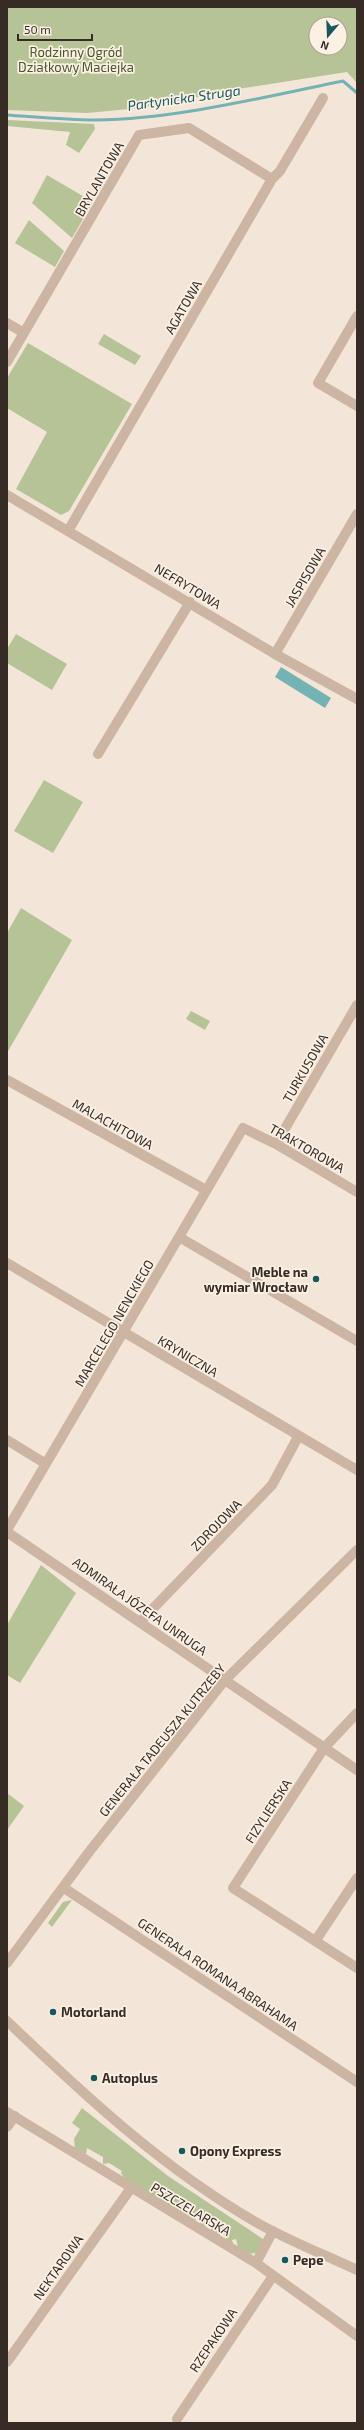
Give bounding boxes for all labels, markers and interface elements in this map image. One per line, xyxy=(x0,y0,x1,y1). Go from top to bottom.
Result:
scale bar xyxy=(18,16,92,42)
north arrow xyxy=(308,16,348,56)
text: 50 m xyxy=(24,22,51,36)
text: N xyxy=(319,38,330,53)
park label: Rodzinny Ogród Działkowy Maciejka xyxy=(18,44,134,75)
water label: Partynicka Struga xyxy=(126,81,242,114)
street label: BRYLANTOWA xyxy=(71,139,127,219)
street label: AGATOWA xyxy=(161,277,205,337)
street label: JASPISOWA xyxy=(281,544,329,610)
street label: NEFRYTOWA xyxy=(152,560,224,612)
street label: TURKUSOWA xyxy=(279,1031,331,1105)
street label: MALACHITOWA xyxy=(70,1095,156,1153)
street label: TRAKTOROWA xyxy=(267,1120,347,1176)
street label: MARCELEGO NENCKIEGO xyxy=(71,1257,157,1389)
place label: Meble na wymiar Wrocław xyxy=(204,1264,308,1295)
marker: Meble na wymiar Wrocław xyxy=(311,1274,321,1284)
street label: KRYNICZNA xyxy=(155,1332,221,1380)
street label: ZDROJOWA xyxy=(187,1496,245,1554)
street label: ADMIRAŁA JÓZEFA UNRUGA xyxy=(70,1553,211,1659)
street label: GENERAŁA TADEUSZA KUTRZEBY xyxy=(95,1660,229,1820)
street label: FIZYLIERSKA xyxy=(241,1776,295,1846)
street label: GENERAŁA ROMANA ABRAHAMA xyxy=(135,1914,301,2034)
place label: Motorland xyxy=(61,2004,126,2020)
marker: Motorland xyxy=(48,2007,58,2017)
place label: Autoplus xyxy=(102,2070,158,2086)
marker: Autoplus xyxy=(89,2073,99,2083)
place label: Opony Express xyxy=(190,2143,281,2159)
marker: Opony Express xyxy=(177,2146,187,2156)
street label: PSZCZELARSKA xyxy=(148,2179,234,2239)
street label: NEKTAROWA xyxy=(30,2231,86,2303)
place label: Pepe xyxy=(293,2252,323,2268)
marker: Pepe xyxy=(280,2255,290,2265)
street label: RZEPAKOWA xyxy=(186,2305,240,2375)

